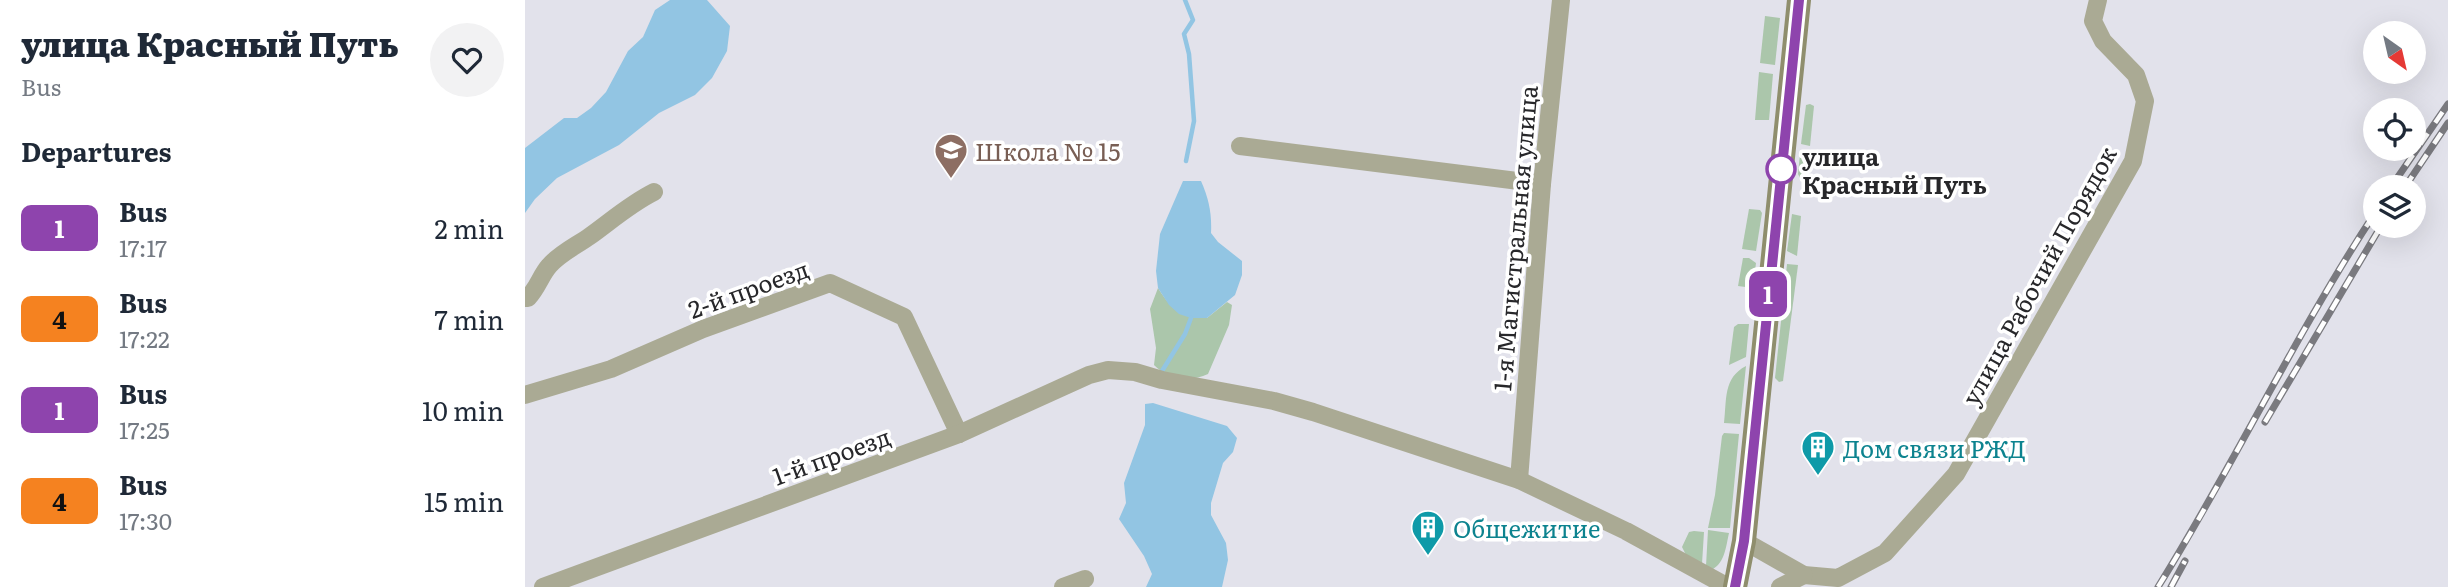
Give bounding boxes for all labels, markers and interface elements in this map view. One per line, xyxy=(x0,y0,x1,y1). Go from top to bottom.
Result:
text: улица Красный Путь xyxy=(21,18,399,67)
north arrow xyxy=(2363,21,2425,84)
map controls xyxy=(2363,21,2426,238)
button: heart xyxy=(430,23,504,97)
text: Bus xyxy=(21,69,61,103)
street label: 1-я Магистральная улица xyxy=(1483,84,1545,392)
button: locate xyxy=(2363,98,2426,161)
text: Departures xyxy=(21,131,172,170)
school or university icon: Школа № 15 xyxy=(932,131,970,180)
place label: Школа № 15 xyxy=(975,133,1120,168)
place label: улица Красный Путь xyxy=(1802,138,1987,201)
street label: улица Рабочий Порядок xyxy=(1952,139,2124,411)
marker: улица Красный Путь xyxy=(1766,154,1796,184)
button: layers xyxy=(2363,175,2426,238)
text: Bus xyxy=(119,191,167,230)
text: 2 min xyxy=(435,208,504,247)
text: 1 xyxy=(55,210,64,245)
text: 17:17 xyxy=(119,230,167,264)
street label: 2-й проезд xyxy=(683,250,813,326)
line badge: 1 xyxy=(1745,271,1791,317)
text: 1 xyxy=(1763,276,1773,311)
text: Bus xyxy=(119,282,167,321)
text: 7 min xyxy=(435,299,504,338)
text: 4 xyxy=(52,301,67,336)
text: 17:22 xyxy=(119,321,170,355)
text: Bus xyxy=(119,373,167,412)
text: 10 min xyxy=(422,390,504,429)
text: 1 xyxy=(55,392,64,427)
text: 17:25 xyxy=(119,412,170,446)
street label: 1-й проезд xyxy=(767,417,895,493)
building icon: Дом связи РЖД xyxy=(1799,428,1837,477)
place label: Дом связи РЖД xyxy=(1843,430,2026,465)
text: Bus xyxy=(119,464,167,503)
text: 15 min xyxy=(424,481,504,520)
text: 4 xyxy=(52,483,67,518)
text: 17:30 xyxy=(119,503,172,537)
building icon: Общежитие xyxy=(1409,508,1447,557)
place label: Общежитие xyxy=(1453,510,1600,545)

